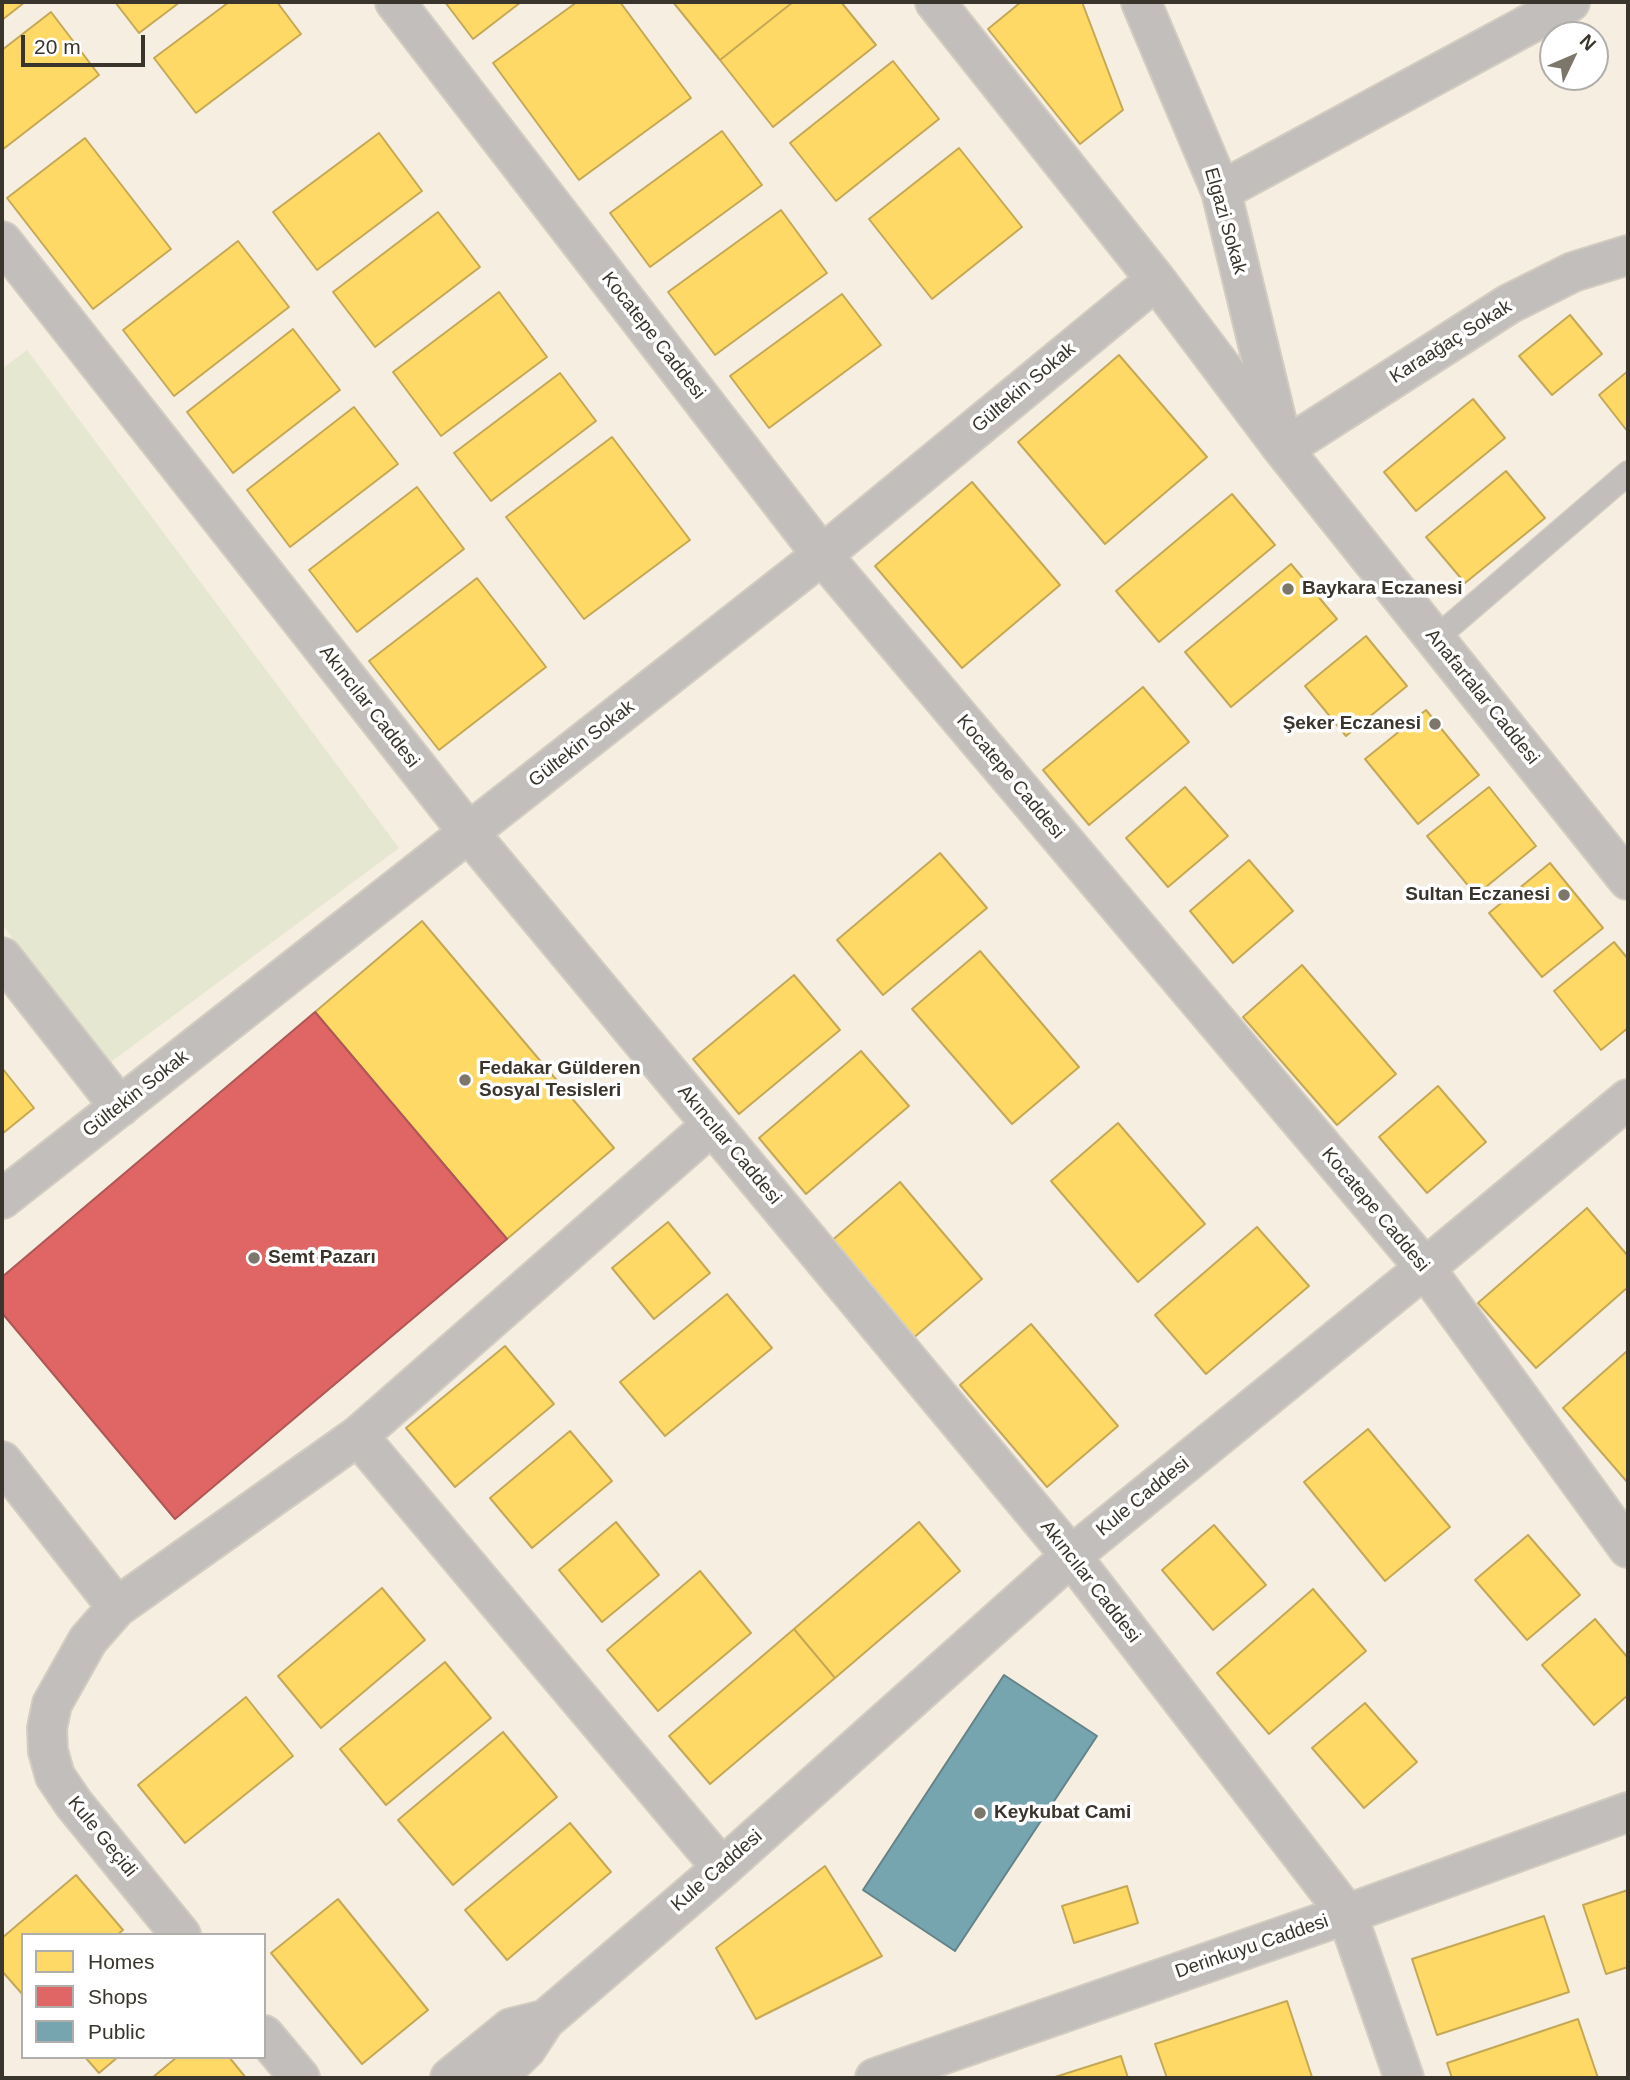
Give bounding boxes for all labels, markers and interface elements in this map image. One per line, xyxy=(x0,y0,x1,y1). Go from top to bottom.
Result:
scale bar xyxy=(24,21,149,65)
north arrow xyxy=(1539,21,1609,91)
text: N xyxy=(1576,30,1600,55)
text: 20 m xyxy=(34,35,81,58)
street label: Elgazi Sokak xyxy=(1199,165,1251,277)
street label: Kocatepe Caddesi xyxy=(596,268,710,404)
street label: Karaağaç Sokak xyxy=(1386,295,1516,389)
street label: Gültekin Sokak xyxy=(968,338,1080,438)
place label: Baykara Eczanesi xyxy=(1302,578,1463,600)
marker: Baykara Eczanesi xyxy=(1280,581,1296,597)
street label: Anafartalar Caddesi xyxy=(1420,625,1544,769)
street label: Akıncılar Caddesi xyxy=(314,641,424,773)
street label: Gültekin Sokak xyxy=(525,696,639,792)
street label: Kocatepe Caddesi xyxy=(951,710,1069,844)
place label: Şeker Eczanesi xyxy=(1283,713,1421,735)
marker: Şeker Eczanesi xyxy=(1427,716,1443,732)
place label: Sultan Eczanesi xyxy=(1405,884,1550,906)
marker: Sultan Eczanesi xyxy=(1556,887,1572,903)
street label: Gültekin Sokak xyxy=(79,1046,193,1142)
place label: Fedakar Gülderen Sosyal Tesisleri xyxy=(479,1058,641,1102)
marker: Fedakar Gülderen Sosyal Tesisleri xyxy=(457,1072,473,1088)
street label: Akıncılar Caddesi xyxy=(672,1081,786,1209)
street label: Kocatepe Caddesi xyxy=(1316,1143,1434,1277)
place label: Semt Pazarı xyxy=(268,1247,376,1269)
marker: Semt Pazarı xyxy=(246,1250,262,1266)
street label: Kule Caddesi xyxy=(1092,1453,1194,1541)
street label: Akıncılar Caddesi xyxy=(1035,1516,1145,1648)
street label: Kule Geçidi xyxy=(63,1792,141,1882)
place label: Keykubat Cami xyxy=(994,1802,1131,1824)
marker: Keykubat Cami xyxy=(972,1805,988,1821)
street label: Kule Caddesi xyxy=(667,1825,767,1917)
street label: Derinkuyu Caddesi xyxy=(1172,1910,1332,1984)
legend xyxy=(21,1933,266,2059)
text: Homes xyxy=(88,1950,155,1973)
text: Shops xyxy=(88,1985,148,2008)
text: Public xyxy=(88,2020,145,2043)

